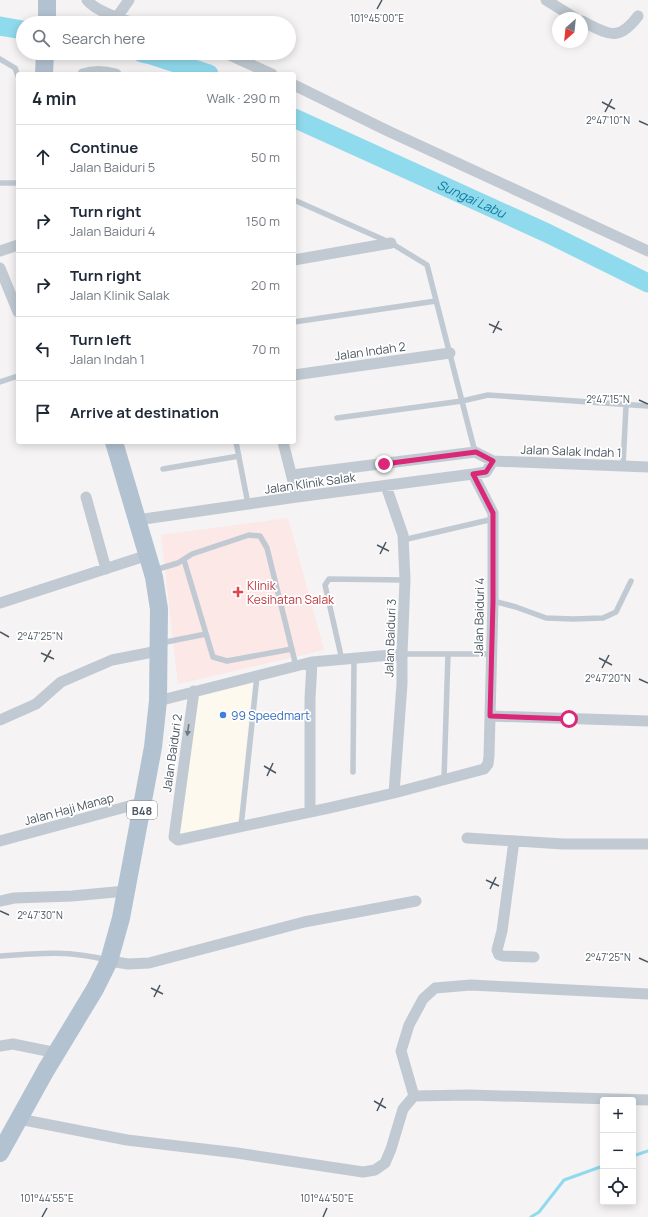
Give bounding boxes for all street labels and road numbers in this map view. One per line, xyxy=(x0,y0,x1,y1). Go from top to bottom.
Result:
street label: Jalan Indah 2 xyxy=(334,338,407,364)
street label: Jalan Salak Indah 1 xyxy=(520,441,622,461)
street label: Jalan Klinik Salak xyxy=(263,468,358,498)
street label: Jalan Baiduri 4 xyxy=(470,577,488,657)
street label: Jalan Baiduri 3 xyxy=(380,599,400,677)
street label: Jalan Baiduri 2 xyxy=(158,713,186,793)
street label: Jalan Haji Manap xyxy=(22,789,116,829)
road number: B48 xyxy=(127,801,157,819)

